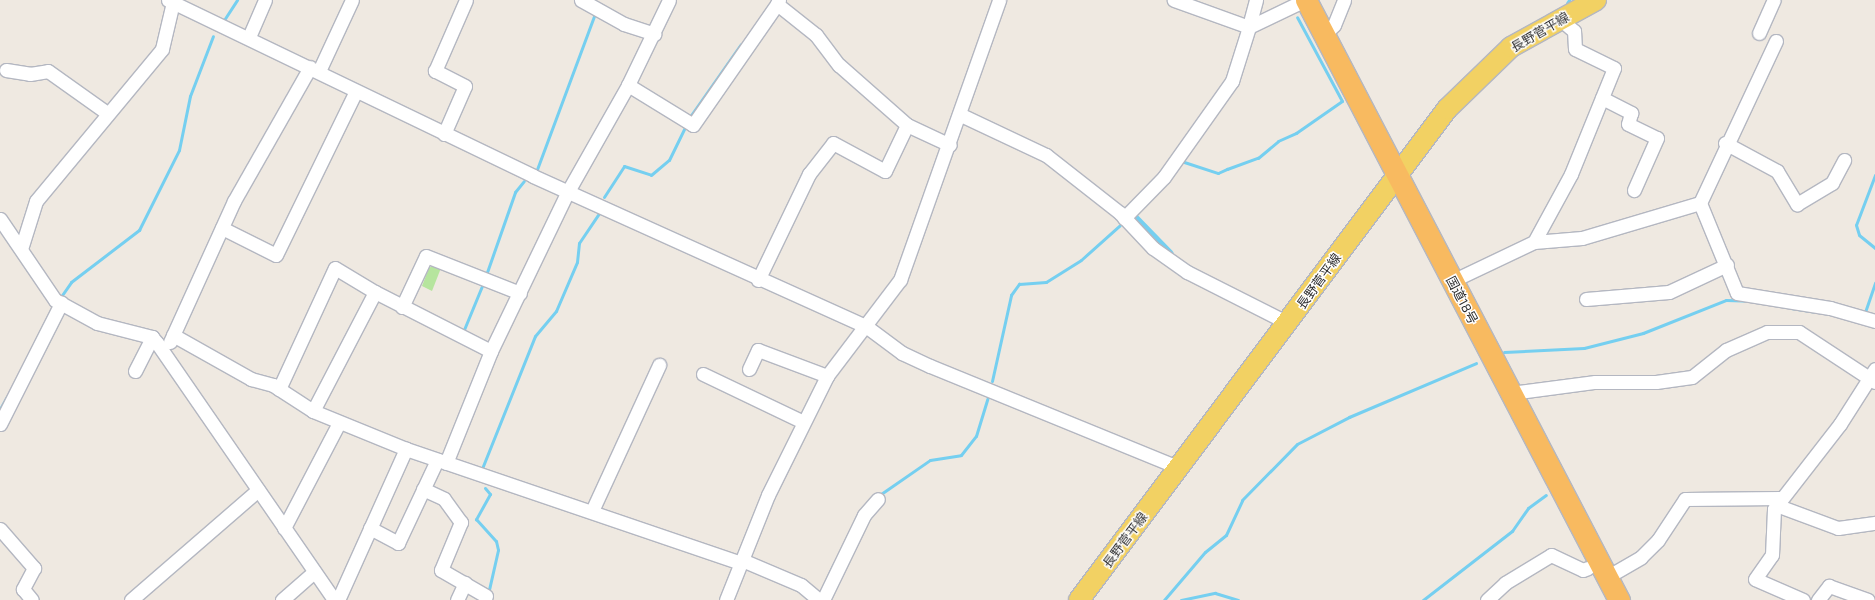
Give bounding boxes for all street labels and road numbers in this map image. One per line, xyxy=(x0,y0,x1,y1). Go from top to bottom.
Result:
street label: 長野菅平線 xyxy=(1508,9,1572,55)
street label: 長野菅平線 xyxy=(1294,250,1344,312)
street label: 国道18号 xyxy=(1443,273,1481,327)
street label: 長野菅平線 xyxy=(1099,509,1151,571)

